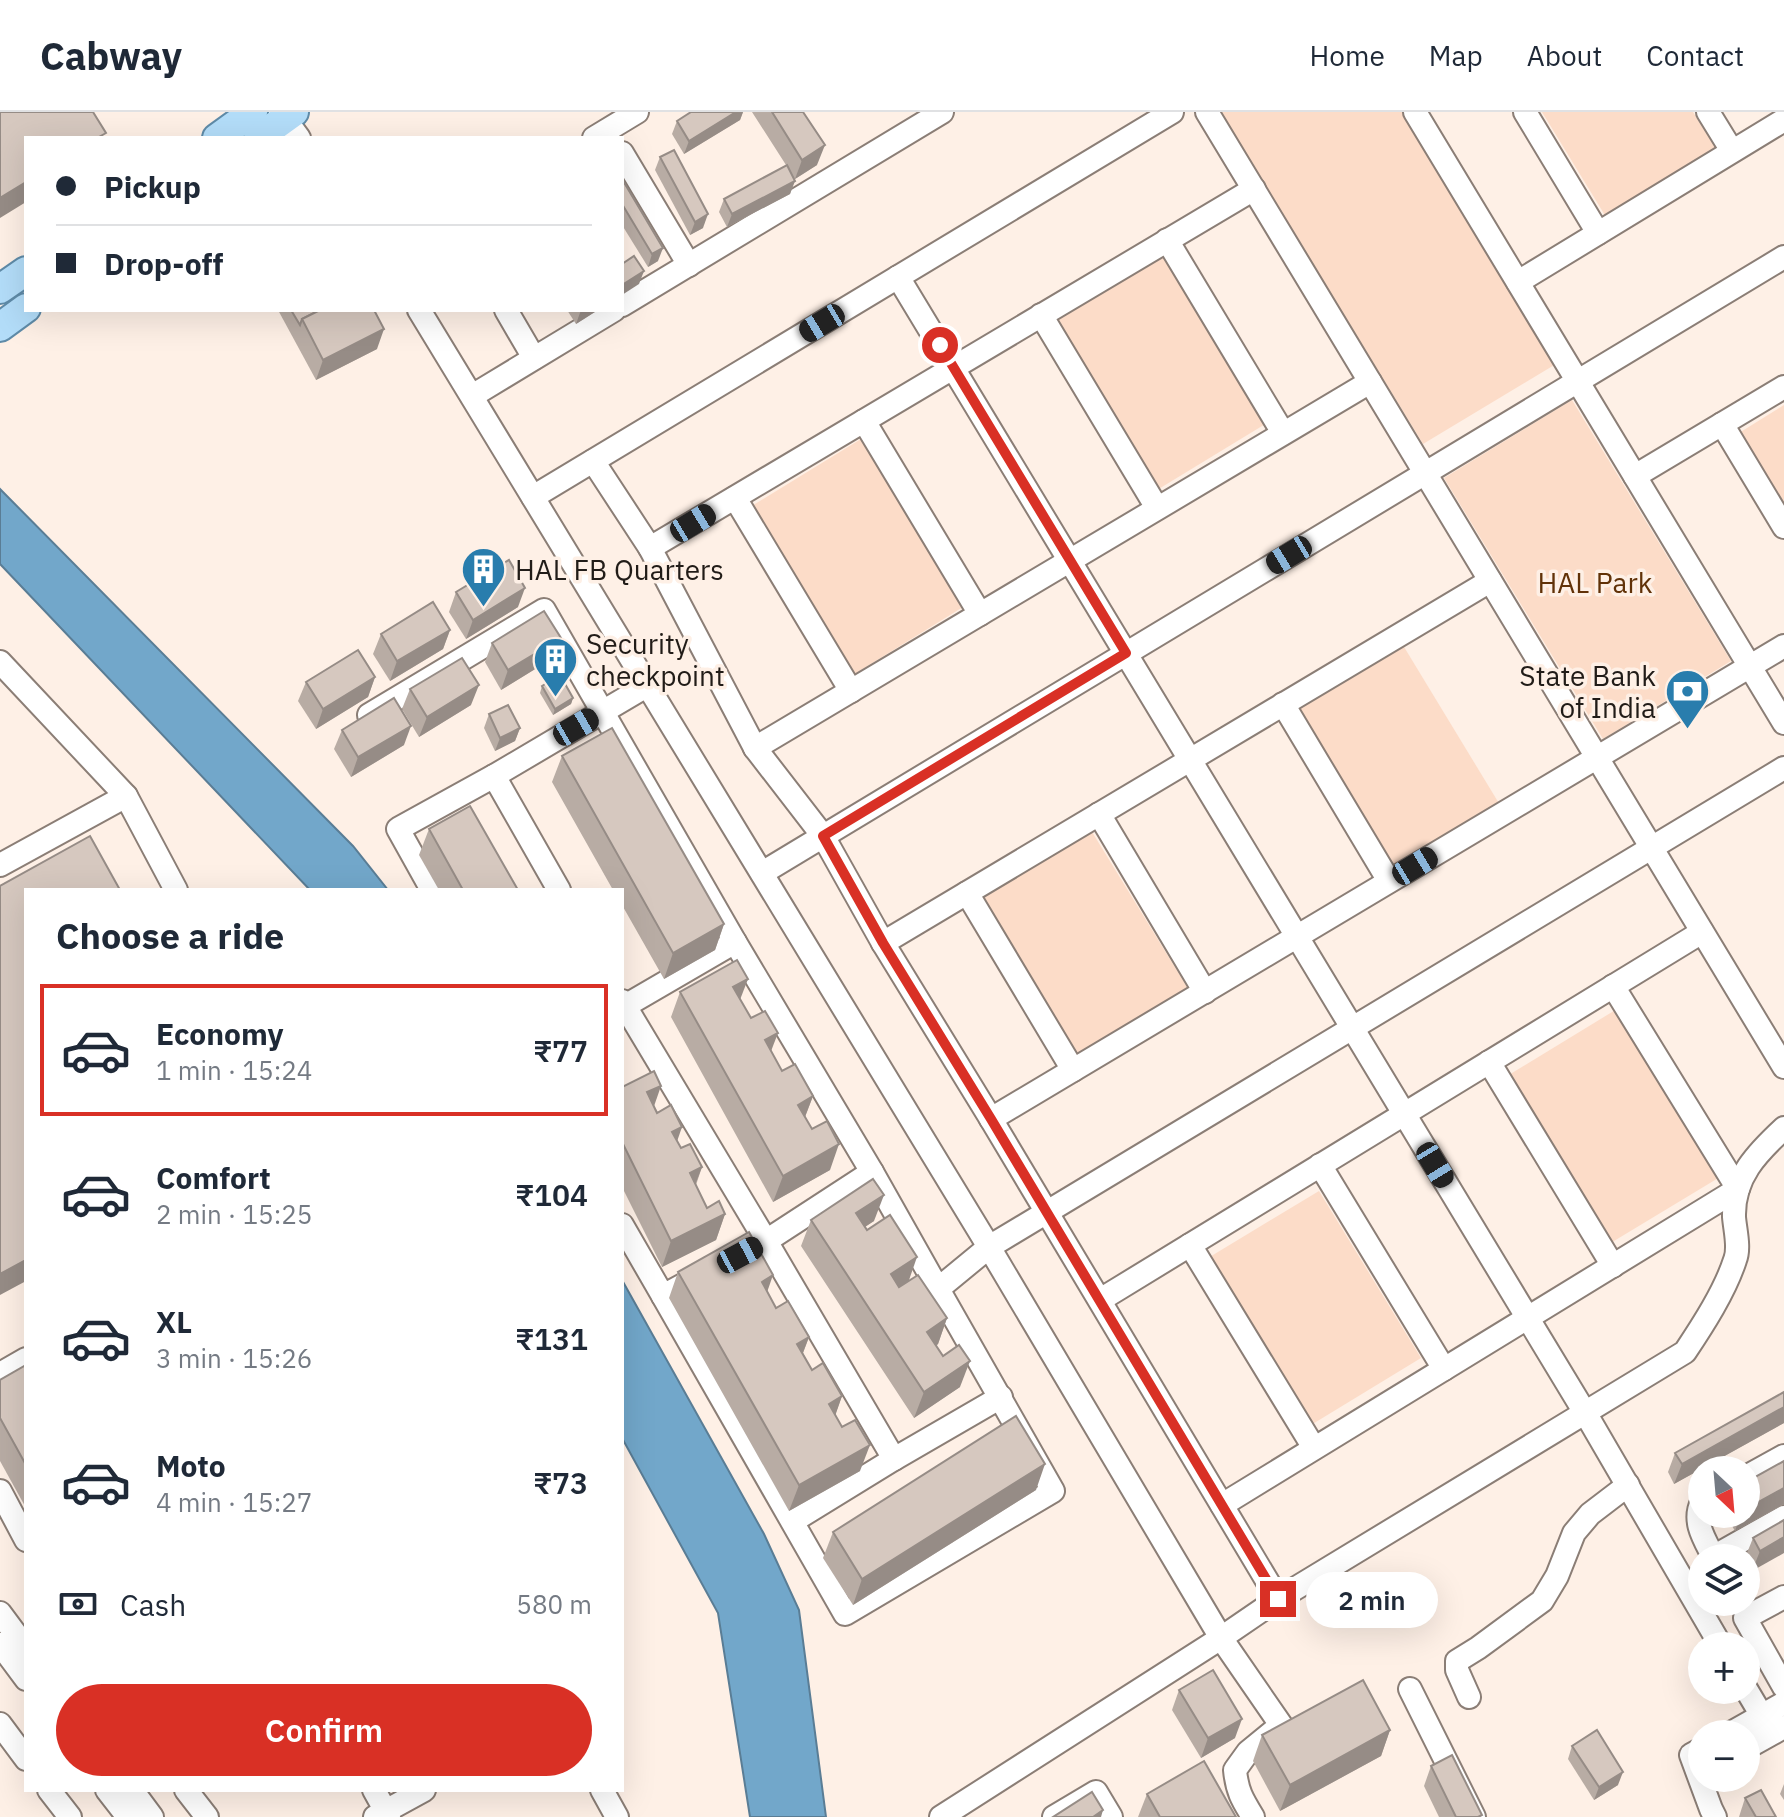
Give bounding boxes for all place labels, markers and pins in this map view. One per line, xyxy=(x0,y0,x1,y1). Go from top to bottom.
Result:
building icon: HAL FB Quarters xyxy=(460,546,508,609)
place label: HAL FB Quarters xyxy=(515,551,724,588)
place label: Security checkpoint xyxy=(586,625,725,694)
building icon: Security checkpoint xyxy=(531,636,579,699)
place label: State Bank of India xyxy=(1519,657,1656,726)
bank icon: State Bank of India xyxy=(1663,668,1711,731)

